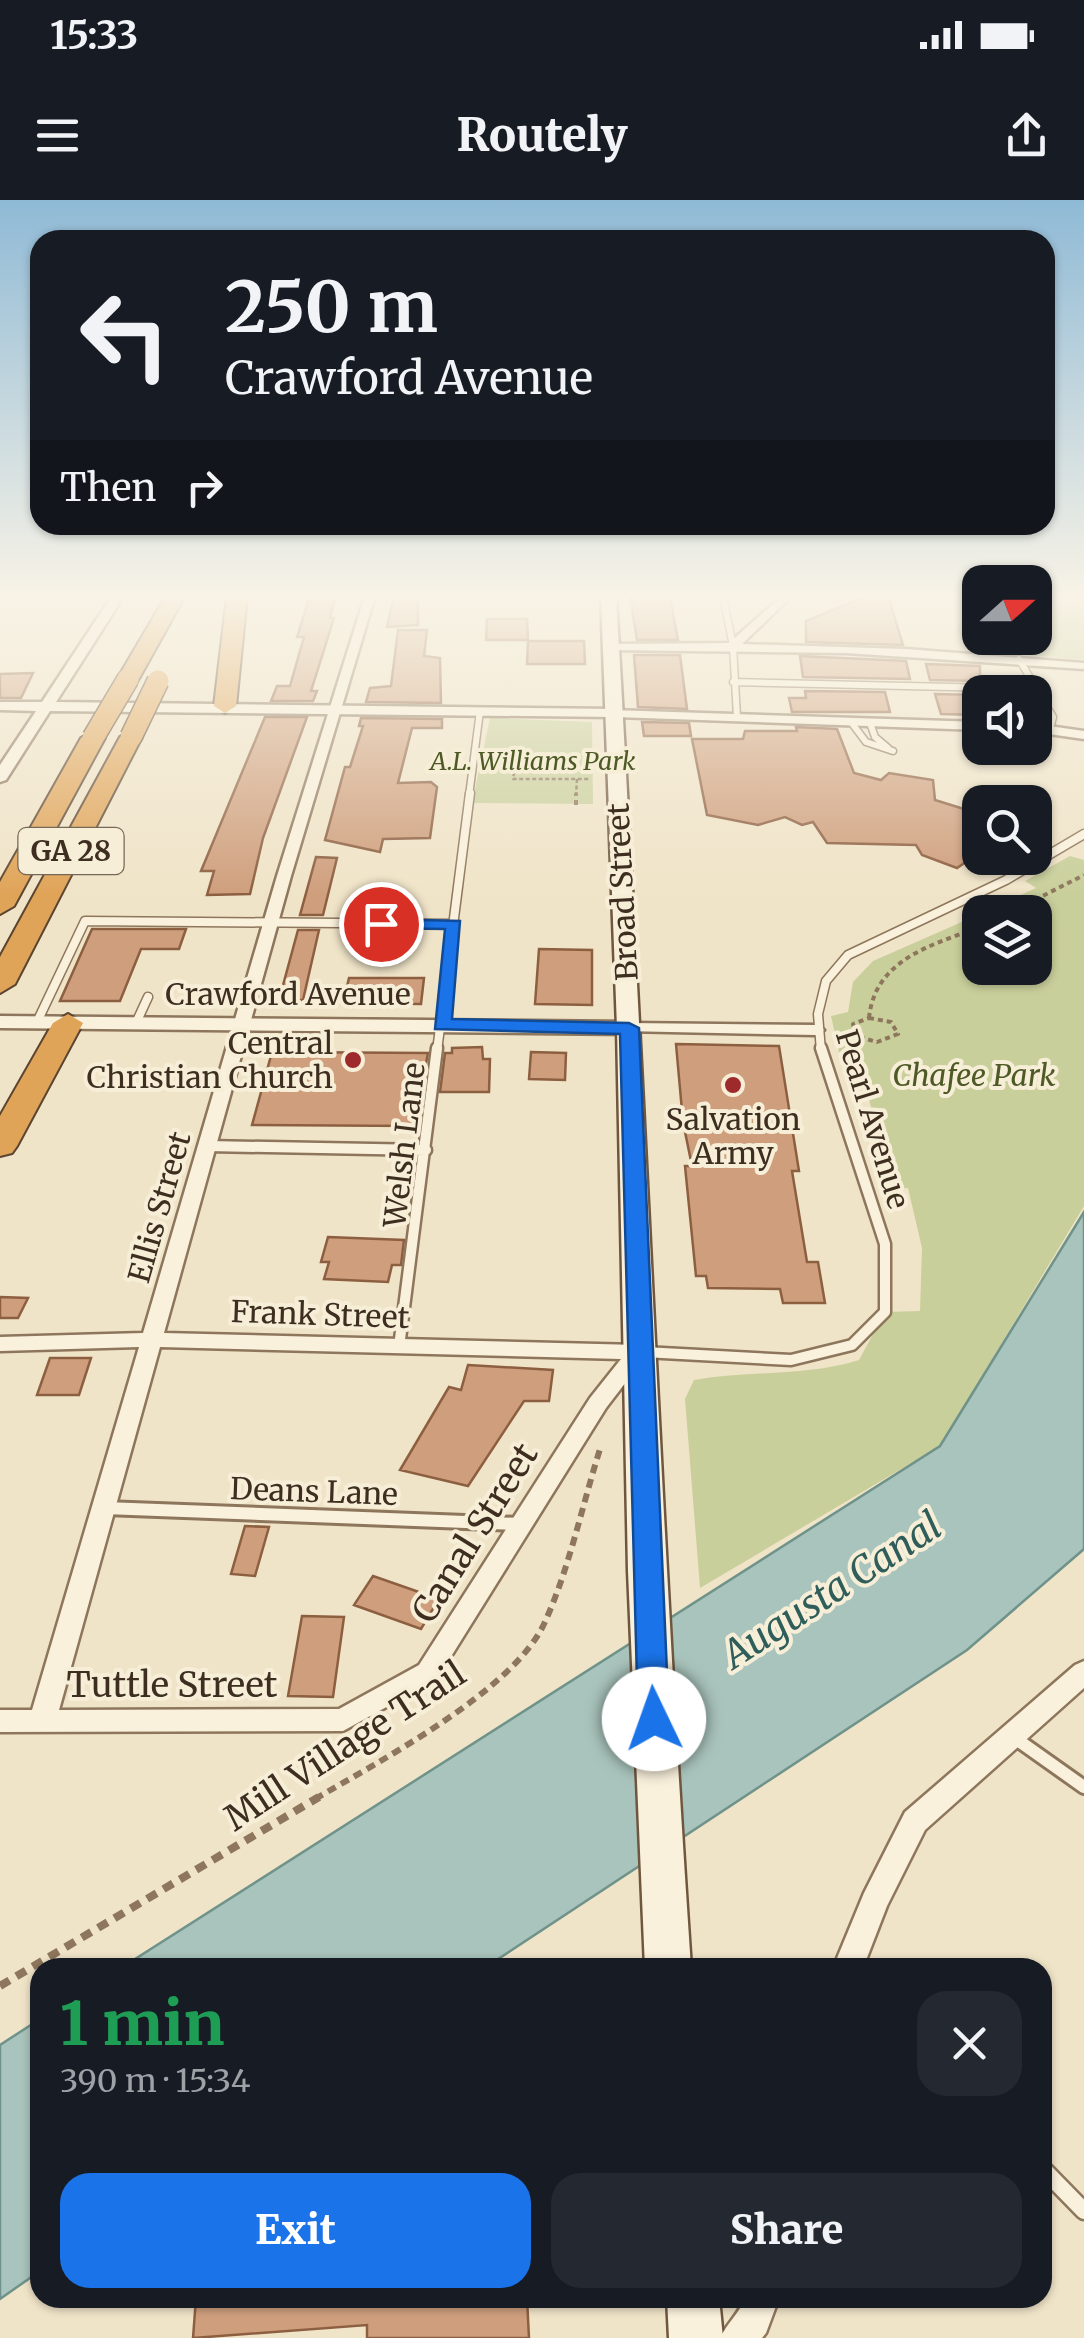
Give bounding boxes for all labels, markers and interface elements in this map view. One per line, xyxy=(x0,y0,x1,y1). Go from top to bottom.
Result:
text: 15:33 xyxy=(50,12,138,59)
text: Routely xyxy=(456,107,628,163)
icon: menu xyxy=(30,108,85,163)
icon: share xyxy=(999,108,1054,163)
text: 250 m xyxy=(225,263,438,351)
icon: left xyxy=(60,270,190,400)
text: Crawford Avenue xyxy=(225,350,593,406)
icon: right xyxy=(177,460,232,515)
text: Then xyxy=(60,464,157,511)
north arrow xyxy=(962,565,1052,655)
map controls xyxy=(962,565,1052,985)
button: sound xyxy=(962,675,1052,765)
park label: A.L. Williams Park xyxy=(428,745,636,777)
button: search xyxy=(962,785,1052,875)
street label: Broad Street xyxy=(598,802,646,982)
road number: GA 28 xyxy=(18,828,124,874)
pin xyxy=(339,882,424,967)
button: layers xyxy=(962,895,1052,985)
icon: arrive xyxy=(354,897,409,952)
street label: Crawford Avenue xyxy=(165,975,411,1013)
place label: Central Christian Church xyxy=(87,1024,333,1096)
street label: Pearl Avenue xyxy=(828,1025,918,1213)
marker: Central Christian Church xyxy=(342,1049,364,1071)
park label: Chafee Park xyxy=(892,1056,1056,1094)
street label: Welsh Lane xyxy=(375,1060,433,1231)
marker: Salvation Army xyxy=(722,1074,744,1096)
place label: Salvation Army xyxy=(665,1100,801,1172)
street label: Ellis Street xyxy=(119,1127,199,1287)
street label: Frank Street xyxy=(230,1292,410,1336)
street label: Canal Street xyxy=(402,1435,548,1631)
street label: Deans Lane xyxy=(229,1469,399,1513)
water label: Augusta Canal xyxy=(711,1502,950,1680)
street label: Mill Village Trail xyxy=(216,1652,474,1840)
street label: Tuttle Street xyxy=(67,1663,278,1707)
position arrow xyxy=(602,1667,706,1771)
text: 1 min xyxy=(60,1986,224,2061)
button: close xyxy=(917,1991,1022,2096)
text: 390 m · 15:34 xyxy=(60,2061,250,2101)
button: Exit xyxy=(60,2173,531,2288)
button: Share xyxy=(551,2173,1022,2288)

